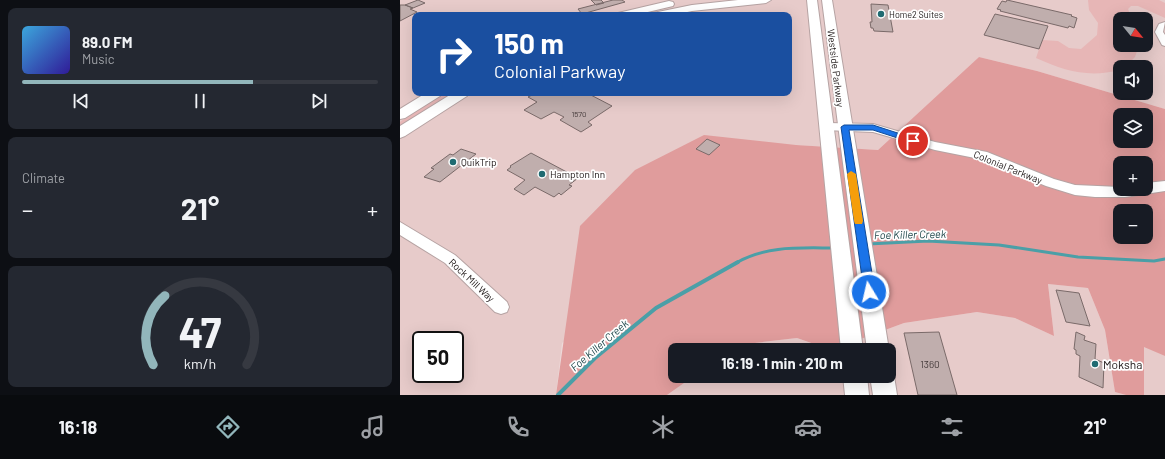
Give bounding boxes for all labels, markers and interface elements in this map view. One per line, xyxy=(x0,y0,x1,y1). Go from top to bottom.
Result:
marker: Home2 Suites xyxy=(876,9,886,19)
place label: Home2 Suites xyxy=(889,9,943,20)
north arrow xyxy=(1113,12,1153,52)
map controls xyxy=(1113,12,1153,244)
text: 150 m xyxy=(494,26,564,60)
icon: right xyxy=(428,28,480,80)
street label: Westside Parkway xyxy=(825,28,847,108)
text: 89.0 FM xyxy=(82,33,132,51)
text: Music xyxy=(82,51,115,67)
text: Colonial Parkway xyxy=(494,60,625,82)
button: sound xyxy=(1113,60,1153,100)
icon: previous xyxy=(70,90,92,112)
icon: pause xyxy=(189,90,211,112)
icon: next xyxy=(308,90,330,112)
button: layers xyxy=(1113,108,1153,148)
house number: 1570 xyxy=(571,109,587,119)
pin xyxy=(896,124,930,158)
icon: arrive xyxy=(902,130,924,152)
street label: Colonial Parkway xyxy=(972,148,1044,186)
place label: QuikTrip xyxy=(461,156,497,168)
button: + xyxy=(1113,156,1153,196)
marker: QuikTrip xyxy=(448,157,458,167)
place label: Hampton Inn xyxy=(550,168,605,180)
marker: Hampton Inn xyxy=(537,169,547,179)
text: Climate xyxy=(22,170,65,186)
text: 21° xyxy=(181,190,219,226)
text: − xyxy=(22,196,33,222)
text: + xyxy=(367,196,378,222)
button: − xyxy=(1113,204,1153,244)
water label: Foe Killer Creek xyxy=(874,227,947,241)
street label: Rock Mill Way xyxy=(447,256,498,304)
position arrow xyxy=(848,271,890,313)
text: 47 xyxy=(179,305,222,355)
water label: Foe Killer Creek xyxy=(568,316,631,374)
speed limit sign: 50 xyxy=(412,331,464,383)
text: km/h xyxy=(184,354,216,371)
text: 16:19 · 1 min · 210 m xyxy=(721,354,843,372)
place label: Moksha xyxy=(1103,357,1142,371)
house number: 1360 xyxy=(920,358,940,370)
marker: Moksha xyxy=(1090,359,1100,369)
icon: directions xyxy=(214,413,242,441)
icon: music xyxy=(359,413,387,441)
icon: phone xyxy=(504,413,532,441)
icon: climate xyxy=(649,413,677,441)
icon: car xyxy=(794,413,822,441)
icon: filters xyxy=(938,413,966,441)
text: 16:18 xyxy=(58,416,97,438)
text: 21° xyxy=(1083,416,1107,438)

